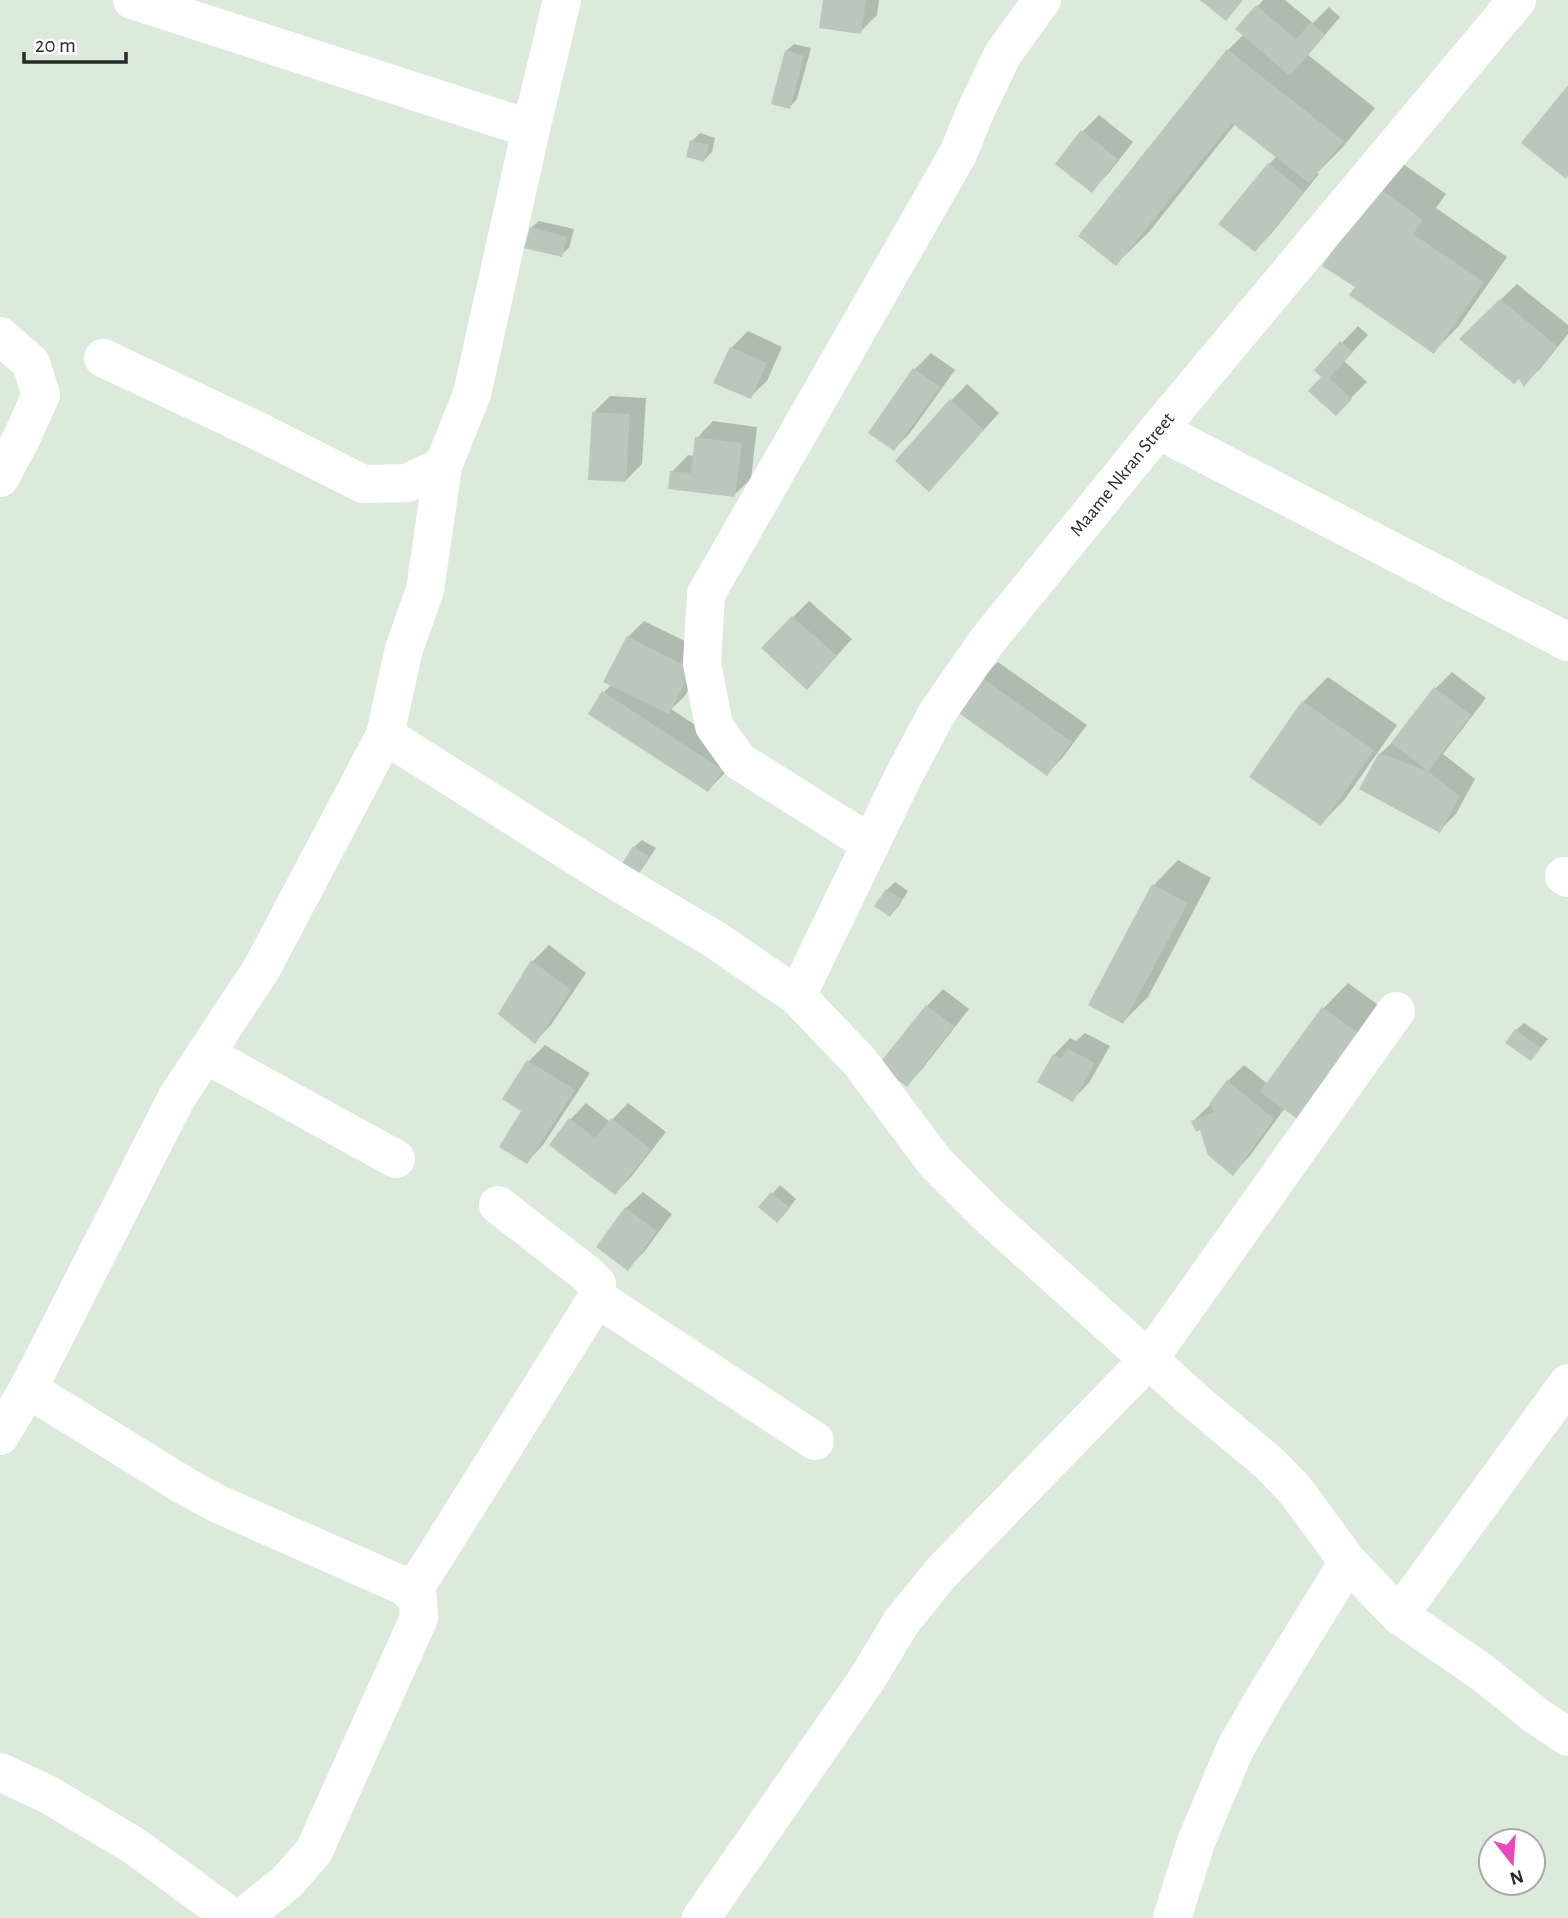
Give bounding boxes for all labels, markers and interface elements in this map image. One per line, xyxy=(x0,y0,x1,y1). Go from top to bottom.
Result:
scale bar xyxy=(24,21,126,65)
text: 20 m xyxy=(35,35,76,56)
street label: Maame Nkran Street xyxy=(1066,409,1178,540)
north arrow xyxy=(1477,1827,1547,1897)
text: N xyxy=(1507,1866,1526,1888)

